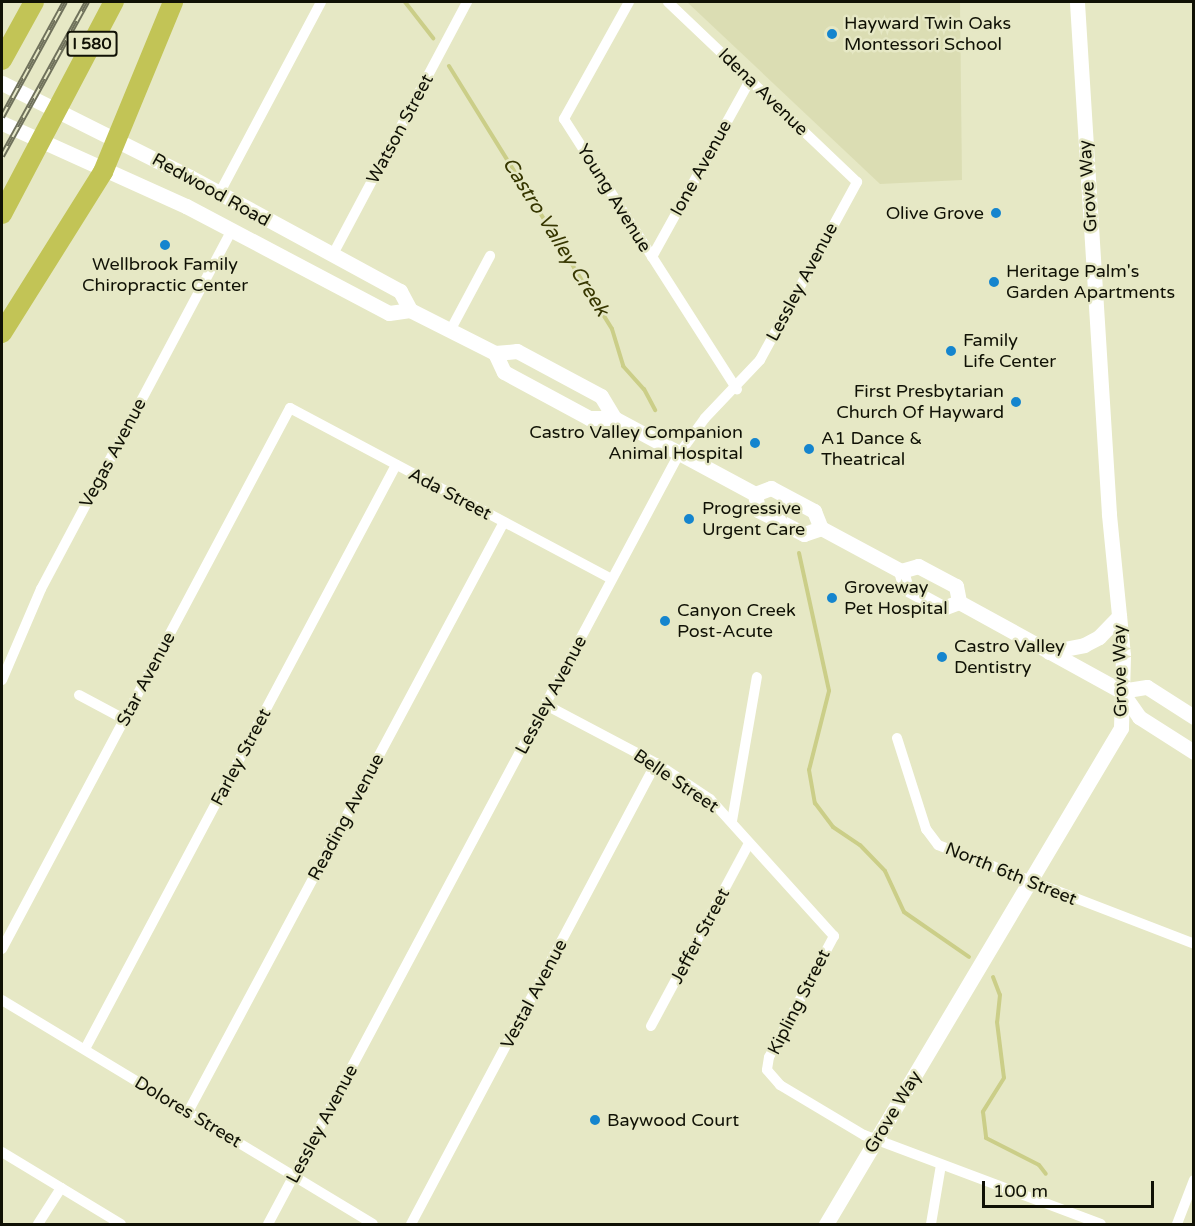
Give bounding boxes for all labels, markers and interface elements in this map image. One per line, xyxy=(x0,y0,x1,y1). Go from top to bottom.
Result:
place label: Hayward Twin Oaks Montessori School xyxy=(844,13,1011,56)
marker: Hayward Twin Oaks Montessori School xyxy=(825,27,839,41)
road number: I 580 xyxy=(66,31,118,57)
street label: Idena Avenue xyxy=(714,44,812,140)
street label: Watson Street xyxy=(362,71,438,187)
street label: Ione Avenue xyxy=(666,116,736,220)
street label: Grove Way xyxy=(1074,139,1102,233)
street label: Young Avenue xyxy=(572,140,656,256)
street label: Redwood Road xyxy=(148,149,274,231)
water label: Castro Valley Creek xyxy=(496,153,614,321)
place label: Olive Grove xyxy=(886,202,984,224)
marker: Olive Grove xyxy=(989,206,1003,220)
street label: Lessley Avenue xyxy=(762,219,842,345)
marker: Wellbrook Family Chiropractic Center xyxy=(158,238,172,252)
place label: Wellbrook Family Chiropractic Center xyxy=(82,254,248,296)
place label: Heritage Palm's Garden Apartments xyxy=(1006,261,1175,304)
marker: Heritage Palm's Garden Apartments xyxy=(987,275,1001,289)
place label: Family Life Center xyxy=(963,330,1056,372)
marker: Family Life Center xyxy=(944,344,958,358)
place label: First Presbytarian Church Of Hayward xyxy=(836,381,1004,424)
street label: Vegas Avenue xyxy=(75,395,151,511)
marker: First Presbytarian Church Of Hayward xyxy=(1009,395,1023,409)
place label: Castro Valley Companion Animal Hospital xyxy=(529,422,743,464)
place label: A1 Dance & Theatrical xyxy=(821,428,922,470)
marker: Castro Valley Companion Animal Hospital xyxy=(748,436,762,450)
marker: A1 Dance & Theatrical xyxy=(802,442,816,456)
street label: Ada Street xyxy=(405,463,495,525)
place label: Progressive Urgent Care xyxy=(702,498,805,540)
marker: Progressive Urgent Care xyxy=(680,510,698,528)
place label: Groveway Pet Hospital xyxy=(844,577,948,620)
marker: Groveway Pet Hospital xyxy=(825,591,839,605)
place label: Canyon Creek Post-Acute xyxy=(677,600,796,642)
marker: Canyon Creek Post-Acute xyxy=(658,614,672,628)
street label: Grove Way xyxy=(1108,625,1132,717)
street label: Star Avenue xyxy=(112,628,180,730)
street label: Lessley Avenue xyxy=(511,632,591,758)
place label: Castro Valley Dentistry xyxy=(954,636,1065,678)
marker: Castro Valley Dentistry xyxy=(935,650,949,664)
street label: Farley Street xyxy=(206,705,276,809)
street label: Belle Street xyxy=(629,745,723,817)
street label: Reading Avenue xyxy=(304,750,388,884)
street label: North 6th Street xyxy=(942,838,1080,910)
street label: Jeffer Street xyxy=(666,884,734,988)
street label: Vestal Avenue xyxy=(496,936,572,1052)
street label: Kipling Street xyxy=(763,946,835,1058)
street label: Lessley Avenue xyxy=(282,1061,362,1187)
street label: Grove Way xyxy=(860,1067,926,1157)
street label: Dolores Street xyxy=(131,1072,245,1152)
place label: Baywood Court xyxy=(607,1109,739,1131)
marker: Baywood Court xyxy=(588,1113,602,1127)
scale bar xyxy=(985,1169,1158,1207)
text: 100 m xyxy=(993,1180,1048,1202)

